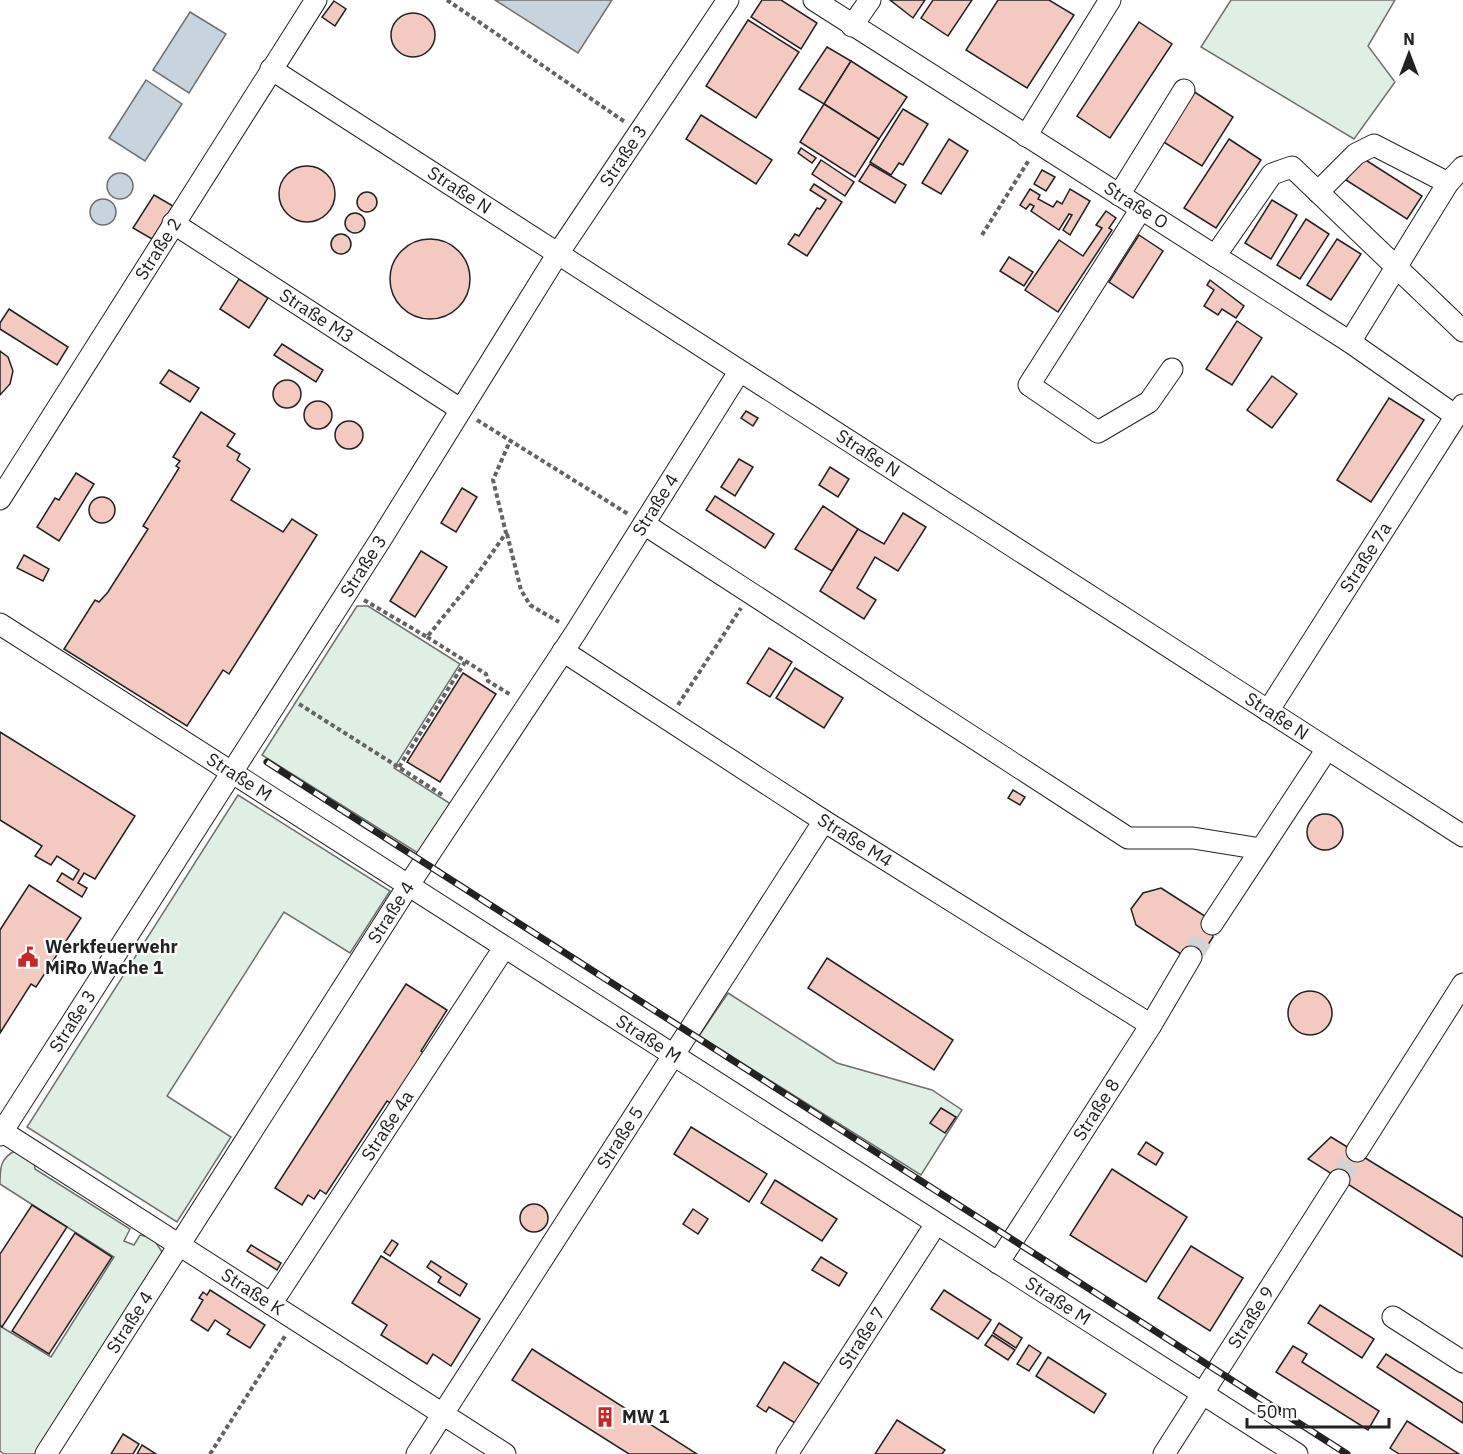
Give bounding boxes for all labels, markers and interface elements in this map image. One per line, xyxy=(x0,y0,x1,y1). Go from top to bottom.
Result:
north arrow xyxy=(1379,24,1439,84)
text: N xyxy=(1403,29,1415,49)
street label: Straße 3 xyxy=(594,120,652,191)
street label: Straße N xyxy=(423,161,496,219)
street label: Straße O xyxy=(1100,176,1173,234)
street label: Straße 2 xyxy=(130,213,186,284)
street label: Straße M3 xyxy=(275,283,358,348)
street label: Straße N xyxy=(832,424,905,482)
street label: Straße 4 xyxy=(627,469,683,540)
street label: Straße 7a xyxy=(1334,517,1397,597)
street label: Straße 3 xyxy=(335,531,392,601)
street label: Straße N xyxy=(1241,687,1313,745)
street label: Straße M xyxy=(202,747,277,806)
street label: Straße M4 xyxy=(813,808,897,872)
street label: Straße 4 xyxy=(362,877,419,948)
place label: Werkfeuerwehr MiRo Wache 1 xyxy=(45,935,178,979)
public building icon: Werkfeuerwehr MiRo Wache 1 xyxy=(16,945,40,969)
street label: Straße 3 xyxy=(44,986,101,1056)
street label: Straße M xyxy=(612,1009,686,1068)
street label: Straße 8 xyxy=(1068,1074,1124,1145)
street label: Straße 4a xyxy=(356,1086,419,1165)
street label: Straße 5 xyxy=(591,1102,648,1173)
street label: Straße K xyxy=(217,1263,289,1320)
street label: Straße M xyxy=(1021,1271,1095,1330)
street label: Straße 9 xyxy=(1222,1282,1279,1353)
street label: Straße 4 xyxy=(101,1287,158,1358)
street label: Straße 7 xyxy=(833,1303,890,1373)
scale bar xyxy=(1247,1391,1390,1429)
text: 50 m xyxy=(1256,1400,1298,1423)
building icon: MW 1 xyxy=(593,1405,617,1429)
place label: MW 1 xyxy=(622,1405,670,1428)

